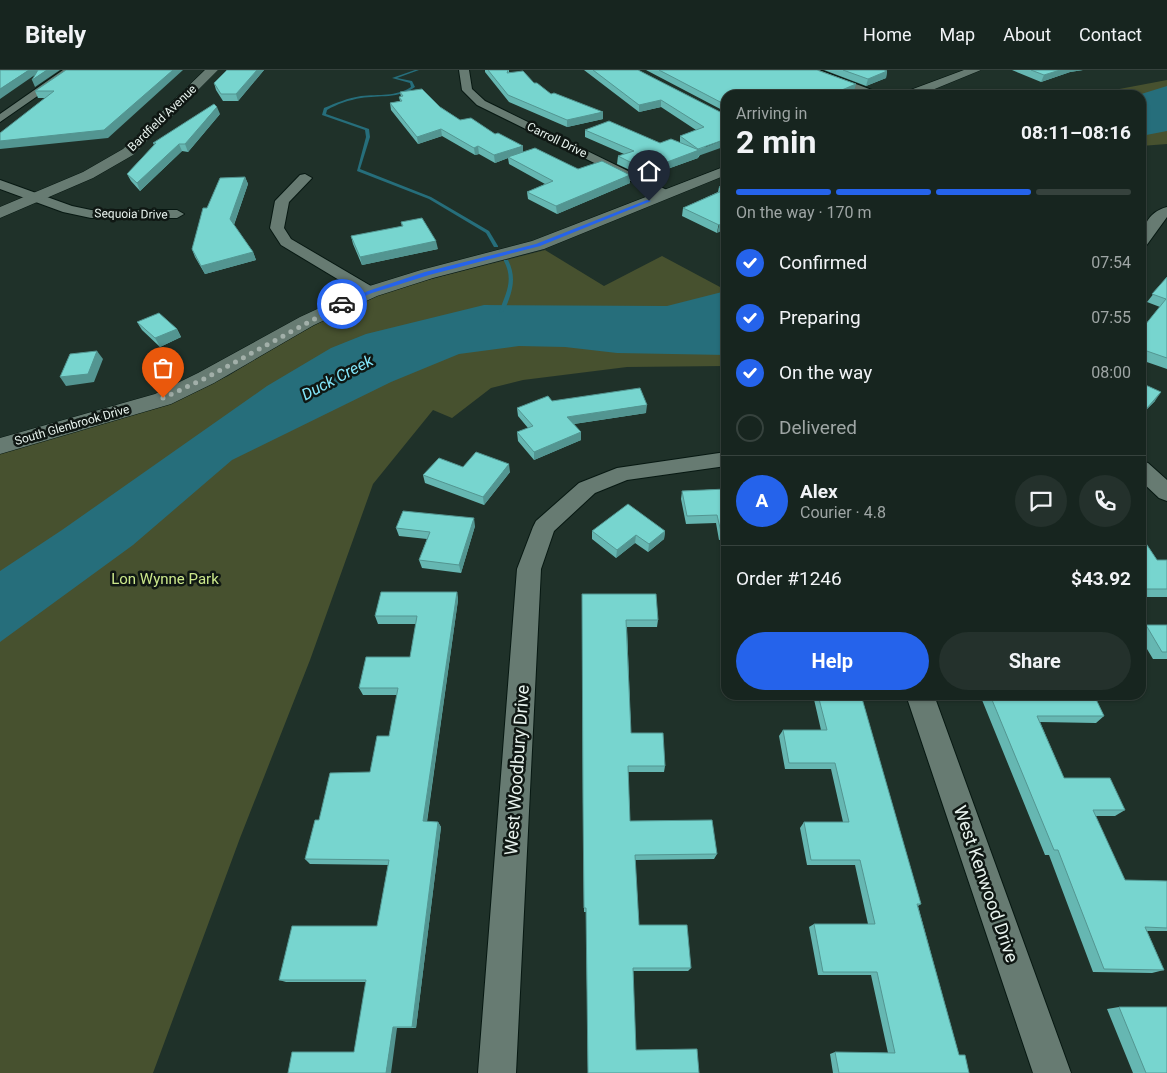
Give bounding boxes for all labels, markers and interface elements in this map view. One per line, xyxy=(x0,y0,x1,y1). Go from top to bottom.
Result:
text: Bitely xyxy=(25,21,86,49)
text: Home xyxy=(863,24,912,45)
text: Map xyxy=(940,24,975,45)
text: About xyxy=(1003,24,1051,45)
text: Contact xyxy=(1079,24,1142,45)
street label: Bardfield Avenue xyxy=(125,82,199,154)
text: Arriving in xyxy=(736,104,807,123)
street label: Carroll Drive xyxy=(525,119,589,161)
text: 08:11–08:16 xyxy=(1021,121,1131,144)
text: 2 min xyxy=(736,123,816,161)
pin xyxy=(628,150,670,201)
icon: home xyxy=(635,157,663,185)
text: On the way · 170 m xyxy=(736,203,872,222)
street label: Sequoia Drive xyxy=(94,206,168,222)
icon: check xyxy=(736,249,764,277)
text: Confirmed xyxy=(779,251,867,274)
text: 07:54 xyxy=(1091,253,1131,272)
courier xyxy=(317,279,367,329)
icon: car xyxy=(328,290,356,318)
icon: check xyxy=(736,304,764,332)
text: Preparing xyxy=(779,306,861,329)
text: 07:55 xyxy=(1091,308,1131,327)
pin xyxy=(142,347,184,398)
water label: Duck Creek xyxy=(298,350,377,404)
icon: bag xyxy=(149,354,177,382)
icon: check xyxy=(736,359,764,387)
text: On the way xyxy=(779,361,872,384)
text: 08:00 xyxy=(1091,363,1131,382)
street label: South Glenbrook Drive xyxy=(13,402,131,448)
text: Delivered xyxy=(779,416,857,439)
button: chat xyxy=(1015,475,1067,527)
button: phone xyxy=(1079,475,1131,527)
text: Alex xyxy=(800,480,838,503)
text: A xyxy=(756,489,768,512)
text: Courier · 4.8 xyxy=(800,503,886,522)
text: Order #1246 xyxy=(736,567,842,590)
text: $43.92 xyxy=(1071,567,1131,590)
park label: Lon Wynne Park xyxy=(111,570,219,588)
button: Help xyxy=(736,632,929,690)
button: Share xyxy=(939,632,1131,690)
street label: West Woodbury Drive xyxy=(500,684,533,856)
street label: West Kenwood Drive xyxy=(950,803,1023,965)

